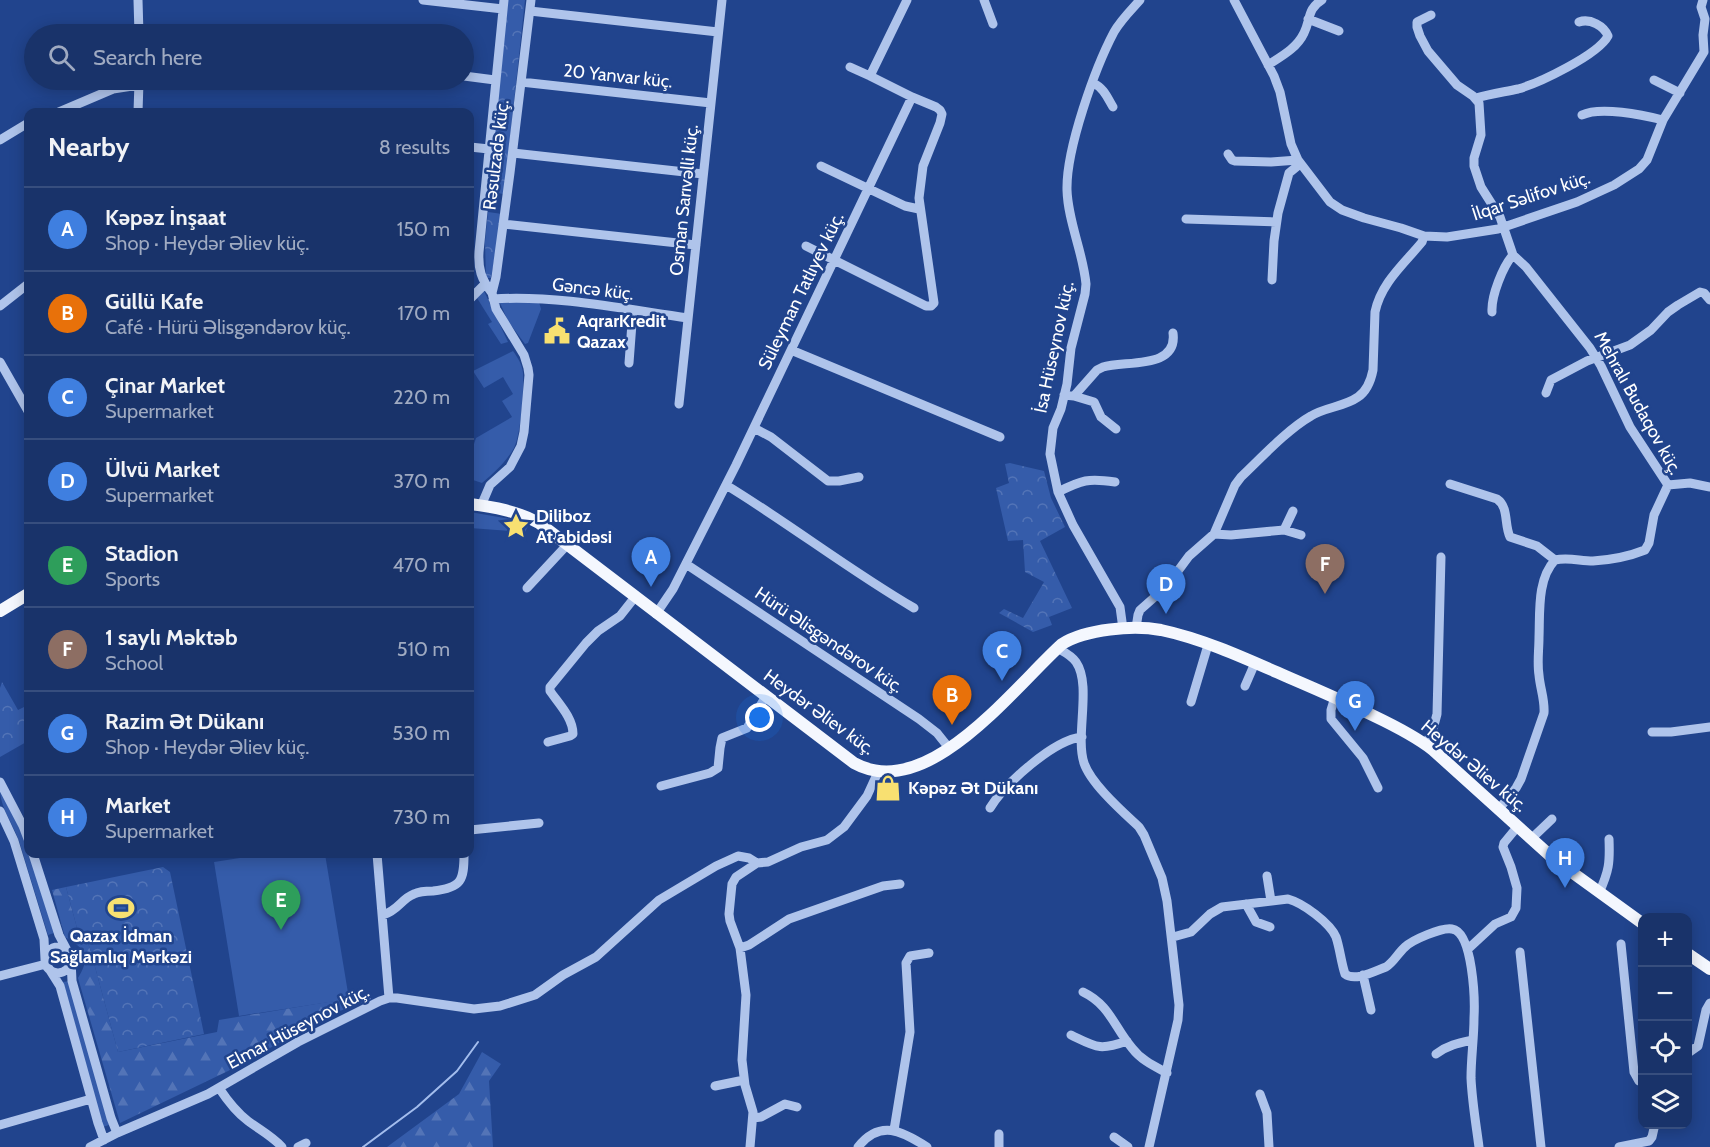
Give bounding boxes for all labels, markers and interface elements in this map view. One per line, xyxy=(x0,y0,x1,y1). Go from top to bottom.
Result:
search box xyxy=(24,24,474,90)
icon: search xyxy=(45,41,78,74)
text: Search here xyxy=(93,44,202,71)
street label: 20 Yanvar küç. xyxy=(562,59,674,93)
street label: Rəsulzadə küç. xyxy=(478,99,514,211)
street label: Osman Sarıvəlli küç. xyxy=(665,123,703,277)
text: Nearby xyxy=(48,131,129,163)
text: 8 results xyxy=(379,135,450,159)
street label: İlqar Səlifov küç. xyxy=(1469,167,1593,225)
text: Kəpəz İnşaat xyxy=(105,204,226,231)
street label: Süleyman Tatlıyev küç. xyxy=(753,209,849,373)
text: A xyxy=(61,217,74,241)
text: 150 m xyxy=(397,217,450,241)
text: Shop · Heydər Əliev küç. xyxy=(105,231,309,255)
street label: Gəncə küç. xyxy=(551,273,635,305)
street label: İsa Hüseynov küç. xyxy=(1029,279,1079,415)
text: Güllü Kafe xyxy=(105,288,203,315)
text: B xyxy=(61,301,74,325)
text: 170 m xyxy=(398,301,450,325)
place label: AqrarKredit Qazax xyxy=(577,310,666,353)
text: Café · Hürü Əlisgəndərov küç. xyxy=(105,315,351,339)
public building icon: AqrarKredit Qazax xyxy=(542,316,572,346)
street label: Mehralı Budaqov küç. xyxy=(1589,327,1687,479)
text: Çinar Market xyxy=(105,372,225,399)
text: C xyxy=(61,385,74,409)
text: 220 m xyxy=(393,385,450,409)
text: Supermarket xyxy=(105,399,214,423)
text: Ülvü Market xyxy=(105,456,220,483)
text: D xyxy=(60,469,75,493)
text: 370 m xyxy=(393,469,450,493)
text: Supermarket xyxy=(105,483,214,507)
place label: Diliboz At abidəsi xyxy=(536,505,612,548)
place icon: Diliboz At abidəsi xyxy=(501,511,531,541)
pin: A xyxy=(632,538,670,587)
text: Stadion xyxy=(105,540,179,567)
pin: F xyxy=(1306,544,1344,594)
text: E xyxy=(62,553,73,577)
text: 470 m xyxy=(393,553,450,577)
pin: D xyxy=(1146,564,1186,614)
text: Sports xyxy=(105,567,160,591)
street label: Hürü Əlisgəndərov küç. xyxy=(751,582,907,698)
text: 1 saylı Məktəb xyxy=(105,624,237,651)
pin: C xyxy=(982,632,1022,681)
text: F xyxy=(62,637,73,661)
text: 510 m xyxy=(397,637,450,661)
text: School xyxy=(105,651,163,675)
street label: Heydər Əliev küç. xyxy=(759,664,879,760)
pin: B xyxy=(932,676,972,725)
pin: G xyxy=(1336,682,1374,731)
your location xyxy=(745,703,774,732)
text: Razim Ət Dükanı xyxy=(105,708,264,735)
street label: Heydər Əliev küç. xyxy=(1417,715,1531,817)
text: G xyxy=(61,721,74,745)
text: 530 m xyxy=(392,721,450,745)
text: Shop · Heydər Əliev küç. xyxy=(105,735,309,759)
shop icon: Kəpəz Ət Dükanı xyxy=(873,773,903,803)
place label: Kəpəz Ət Dükanı xyxy=(908,777,1038,799)
text: Market xyxy=(105,792,171,819)
text: H xyxy=(60,805,75,829)
text: 730 m xyxy=(393,805,450,829)
text: Supermarket xyxy=(105,819,214,843)
pin: H xyxy=(1546,838,1584,888)
pin: E xyxy=(262,880,300,930)
sports icon: Qazax İdman Sağlamlıq Mərkəzi xyxy=(106,893,136,923)
map controls xyxy=(1638,913,1692,1129)
button: + xyxy=(1638,913,1692,967)
place label: Qazax İdman Sağlamlıq Mərkəzi xyxy=(50,925,192,968)
button: − xyxy=(1638,967,1692,1021)
street label: Elmar Hüseynov küç. xyxy=(223,980,373,1074)
button: locate xyxy=(1638,1021,1692,1075)
button: layers xyxy=(1638,1075,1692,1129)

